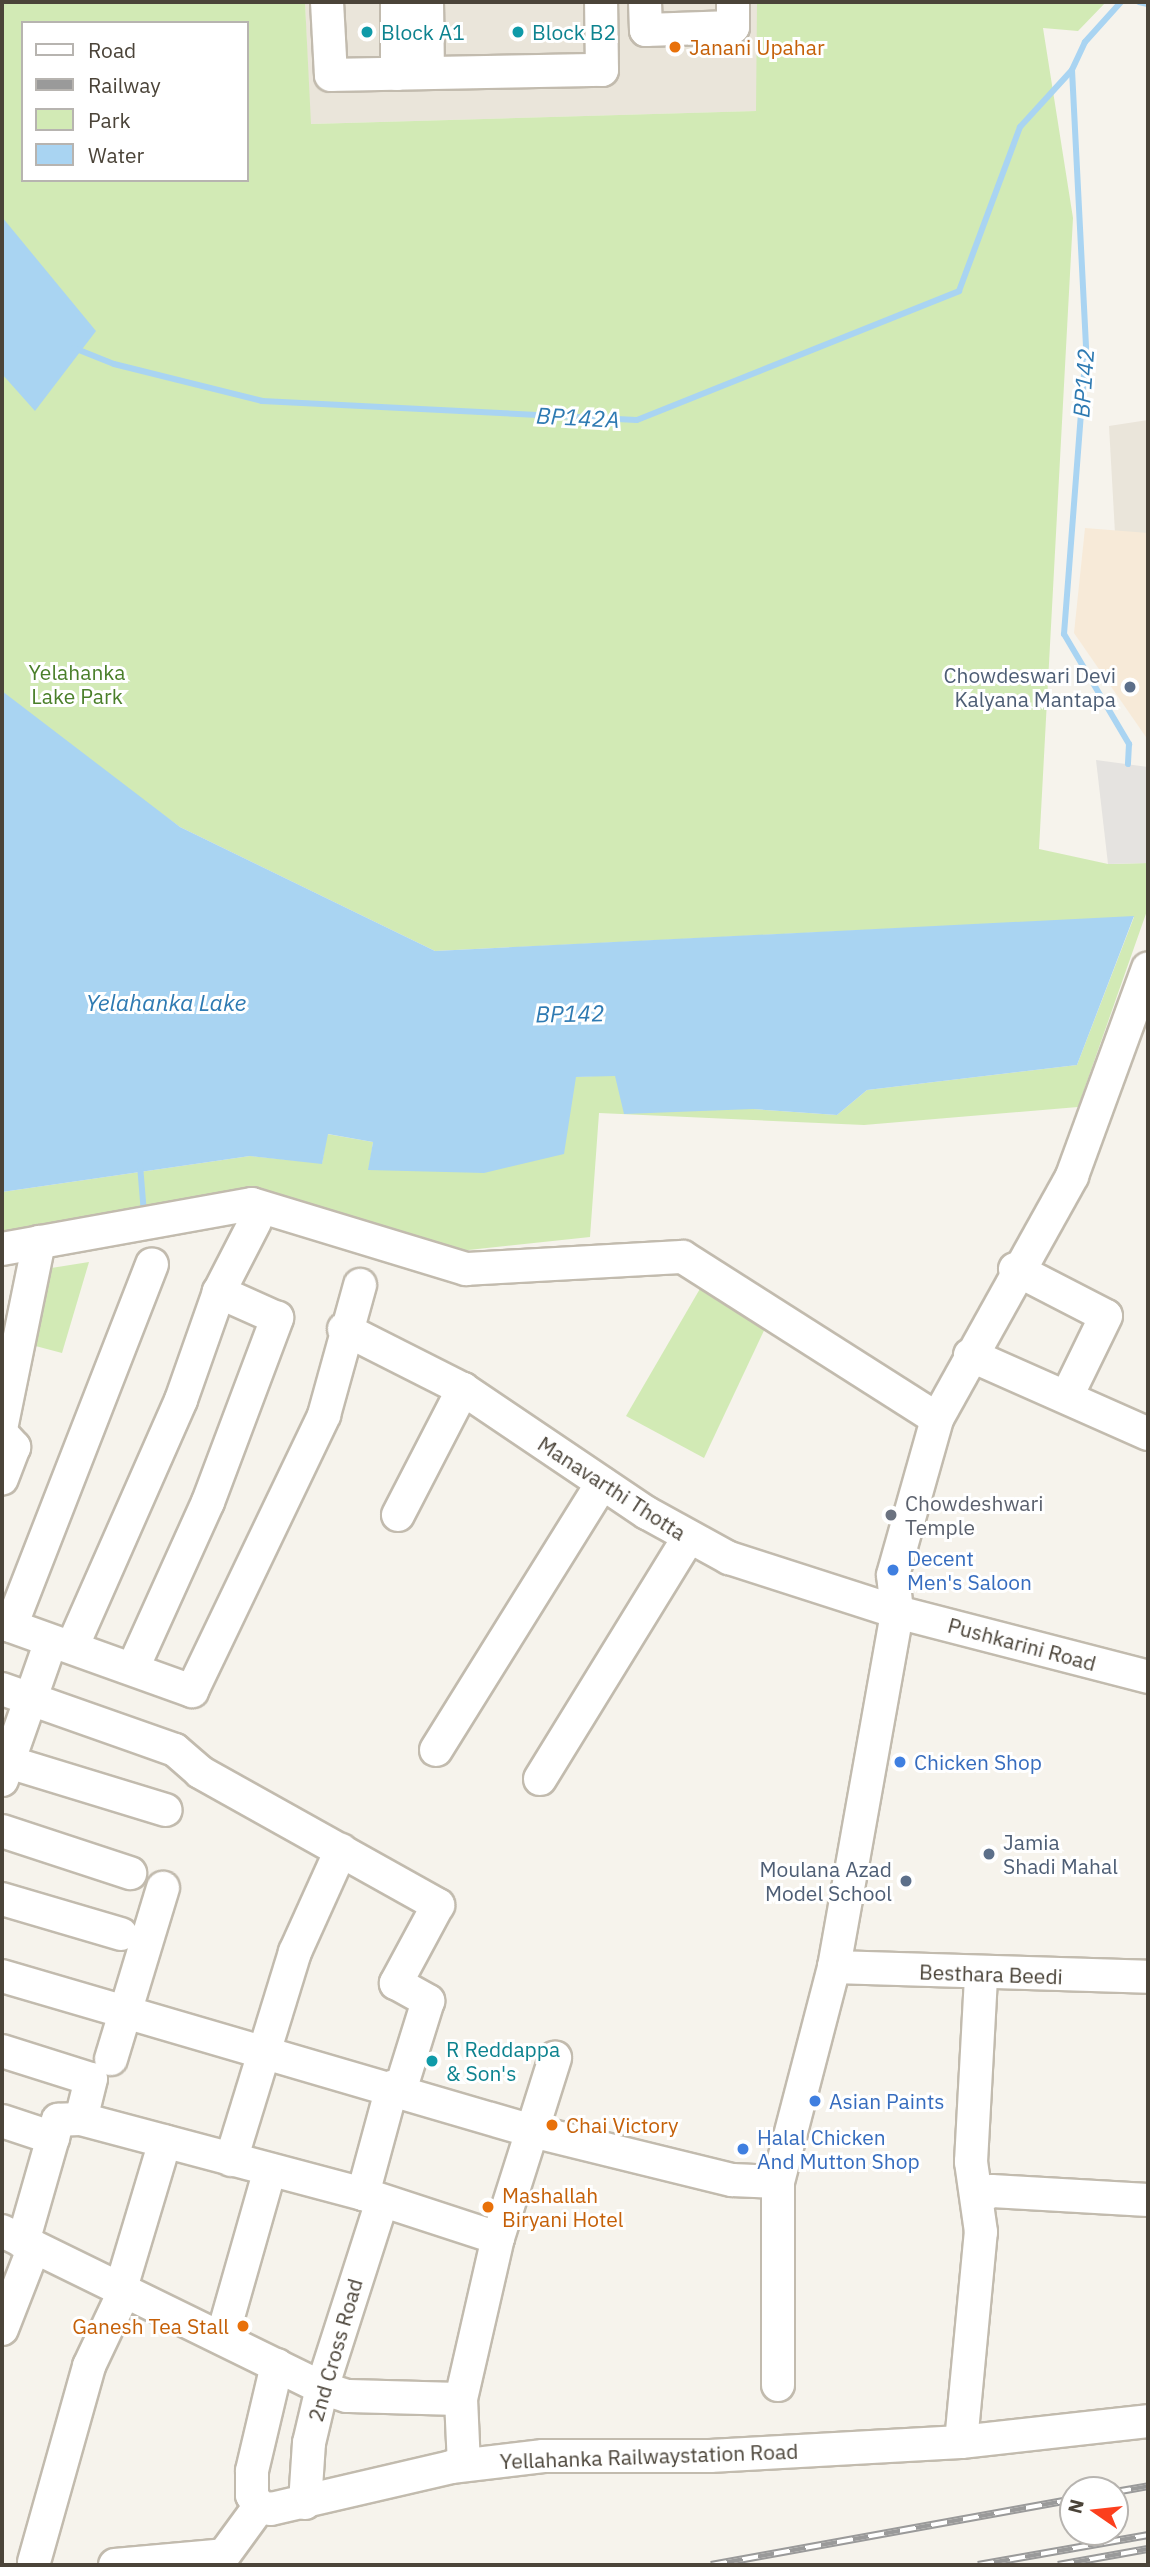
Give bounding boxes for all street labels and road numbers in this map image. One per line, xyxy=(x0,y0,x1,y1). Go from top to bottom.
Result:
street label: Manavarthi Thotta xyxy=(533,1431,691,1545)
street label: Pushkarini Road xyxy=(945,1612,1099,1676)
street label: Besthara Beedi xyxy=(919,1959,1063,1989)
street label: 2nd Cross Road xyxy=(303,2276,367,2424)
street label: Yellahanka Railwaystation Road xyxy=(499,2438,799,2474)

